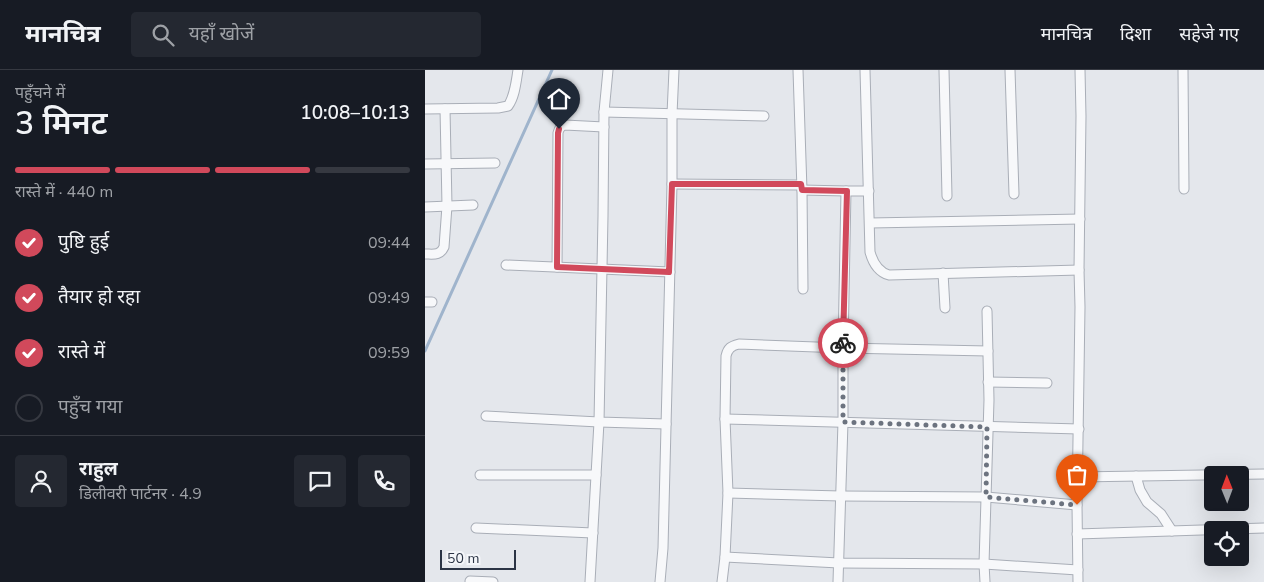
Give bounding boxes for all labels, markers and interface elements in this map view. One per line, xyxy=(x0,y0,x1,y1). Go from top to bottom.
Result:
search box xyxy=(131,12,481,57)
text: मानचित्र xyxy=(25,18,101,50)
icon: search xyxy=(149,21,177,49)
text: यहाँ खोजें xyxy=(189,21,254,47)
text: मानचित्र xyxy=(1041,22,1092,46)
text: दिशा xyxy=(1120,22,1151,46)
text: सहेजे गए xyxy=(1179,22,1239,46)
pin xyxy=(538,78,580,129)
text: पहुँचने में xyxy=(15,82,65,104)
icon: home xyxy=(545,85,573,113)
text: 10:08–10:13 xyxy=(300,100,410,126)
text: 3 मिनट xyxy=(15,102,108,145)
text: रास्ते में · 440 m xyxy=(15,181,113,203)
icon: check xyxy=(15,229,43,257)
text: पुष्टि हुई xyxy=(58,229,109,255)
text: 09:44 xyxy=(368,232,410,254)
icon: check xyxy=(15,284,43,312)
text: तैयार हो रहा xyxy=(58,284,140,310)
text: 09:49 xyxy=(368,287,410,309)
courier xyxy=(818,318,868,368)
icon: bike xyxy=(829,329,857,357)
icon: check xyxy=(15,339,43,367)
text: रास्ते में xyxy=(58,339,105,365)
text: 09:59 xyxy=(368,342,410,364)
text: पहुँच गया xyxy=(58,394,122,420)
pin xyxy=(1056,454,1098,505)
button: person xyxy=(15,455,67,507)
button: chat xyxy=(294,455,346,507)
button: phone xyxy=(358,455,410,507)
text: राहुल xyxy=(79,456,118,482)
icon: bag xyxy=(1063,461,1091,489)
north arrow xyxy=(1204,466,1249,511)
map controls xyxy=(1204,466,1249,566)
text: डिलीवरी पार्टनर · 4.9 xyxy=(79,483,202,505)
button: locate xyxy=(1204,521,1249,566)
scale bar xyxy=(440,547,516,570)
text: 50 m xyxy=(447,549,479,568)

